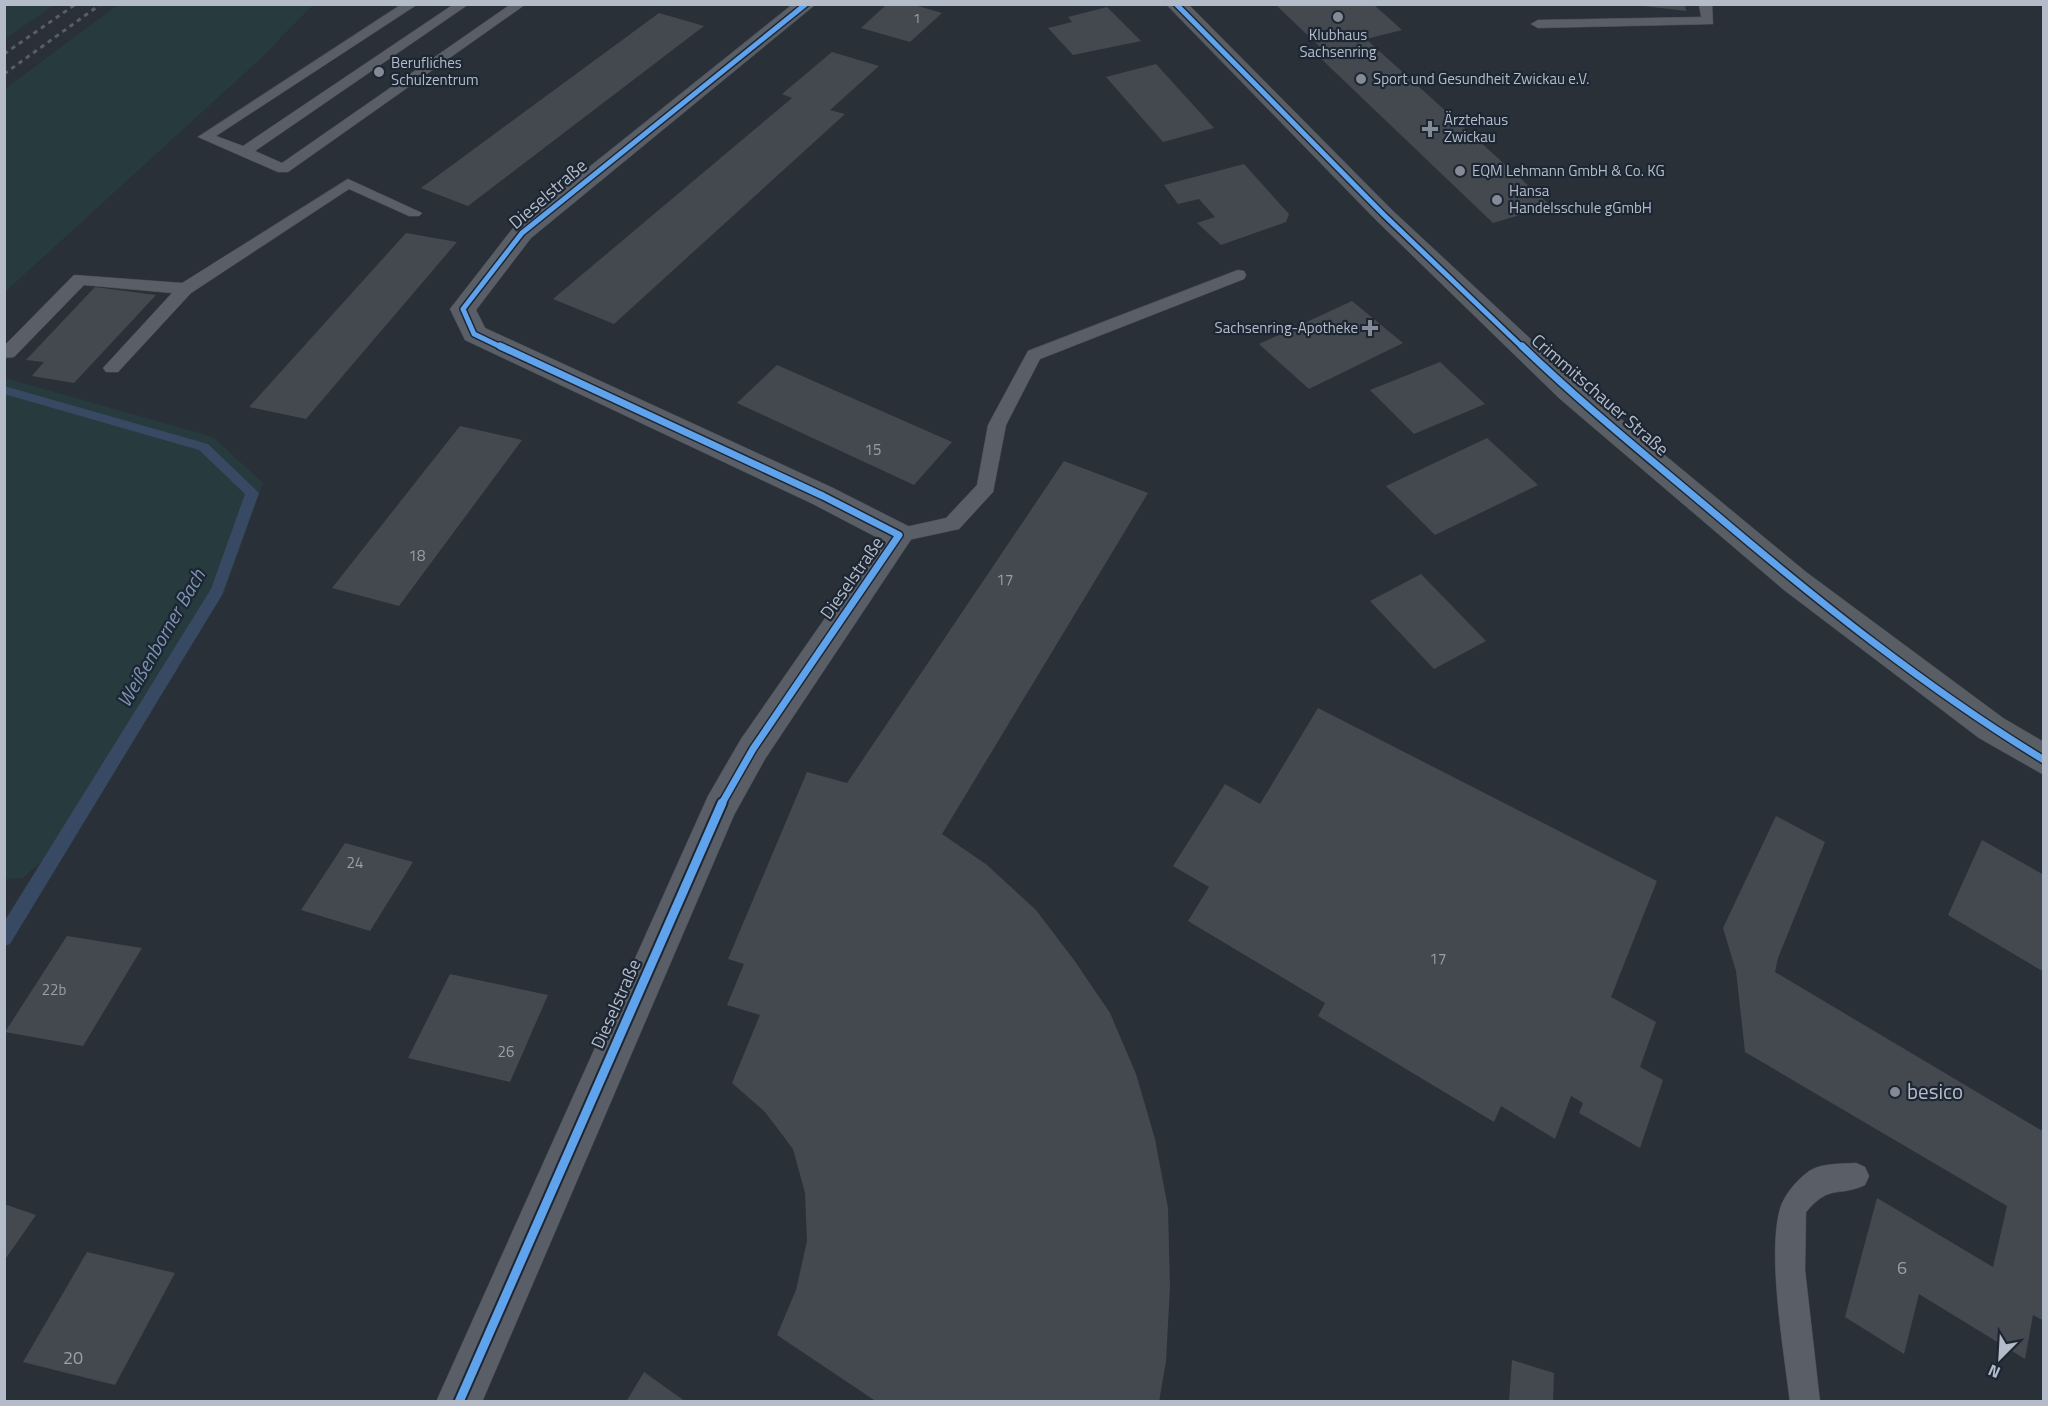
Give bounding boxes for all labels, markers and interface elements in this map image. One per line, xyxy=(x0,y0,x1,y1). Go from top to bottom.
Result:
house number: 1 xyxy=(913,7,921,28)
marker: Klubhaus Sachsenring xyxy=(1331,10,1345,24)
place label: Klubhaus Sachsenring xyxy=(1299,23,1377,63)
place label: Berufliches Schulzentrum xyxy=(391,51,478,91)
marker: Berufliches Schulzentrum xyxy=(372,65,386,79)
place label: Sport und Gesundheit Zwickau e.V. xyxy=(1373,67,1589,90)
marker: Sport und Gesundheit Zwickau e.V. xyxy=(1354,72,1368,86)
place label: Ärztehaus Zwickau xyxy=(1444,108,1508,148)
marker: Ärztehaus Zwickau xyxy=(1421,120,1439,138)
street label: Dieselstraße xyxy=(503,152,593,235)
place label: EQM Lehmann GmbH & Co. KG xyxy=(1472,159,1665,182)
marker: EQM Lehmann GmbH & Co. KG xyxy=(1453,164,1467,178)
place label: Hansa Handelsschule gGmbH xyxy=(1509,179,1652,219)
marker: Hansa Handelsschule gGmbH xyxy=(1490,193,1504,207)
place label: Sachsenring-Apotheke xyxy=(1215,316,1358,339)
marker: Sachsenring-Apotheke xyxy=(1363,321,1377,335)
street label: Crimmitschauer Straße xyxy=(1526,327,1675,462)
house number: 15 xyxy=(865,438,881,461)
street label: Dieselstraße xyxy=(813,531,890,625)
house number: 18 xyxy=(409,544,425,567)
water label: Weißenborner Bach xyxy=(108,562,213,713)
house number: 17 xyxy=(997,568,1013,591)
house number: 24 xyxy=(347,851,363,874)
house number: 17 xyxy=(1430,947,1446,970)
street label: Dieselstraße xyxy=(584,955,647,1053)
house number: 22b xyxy=(42,978,66,1001)
house number: 26 xyxy=(498,1040,514,1063)
place label: besico xyxy=(1907,1075,1963,1107)
marker: besico xyxy=(1888,1085,1902,1099)
house number: 6 xyxy=(1897,1254,1907,1281)
north arrow xyxy=(1970,1328,2030,1388)
house number: 20 xyxy=(63,1344,83,1371)
text: N xyxy=(1984,1358,2004,1385)

